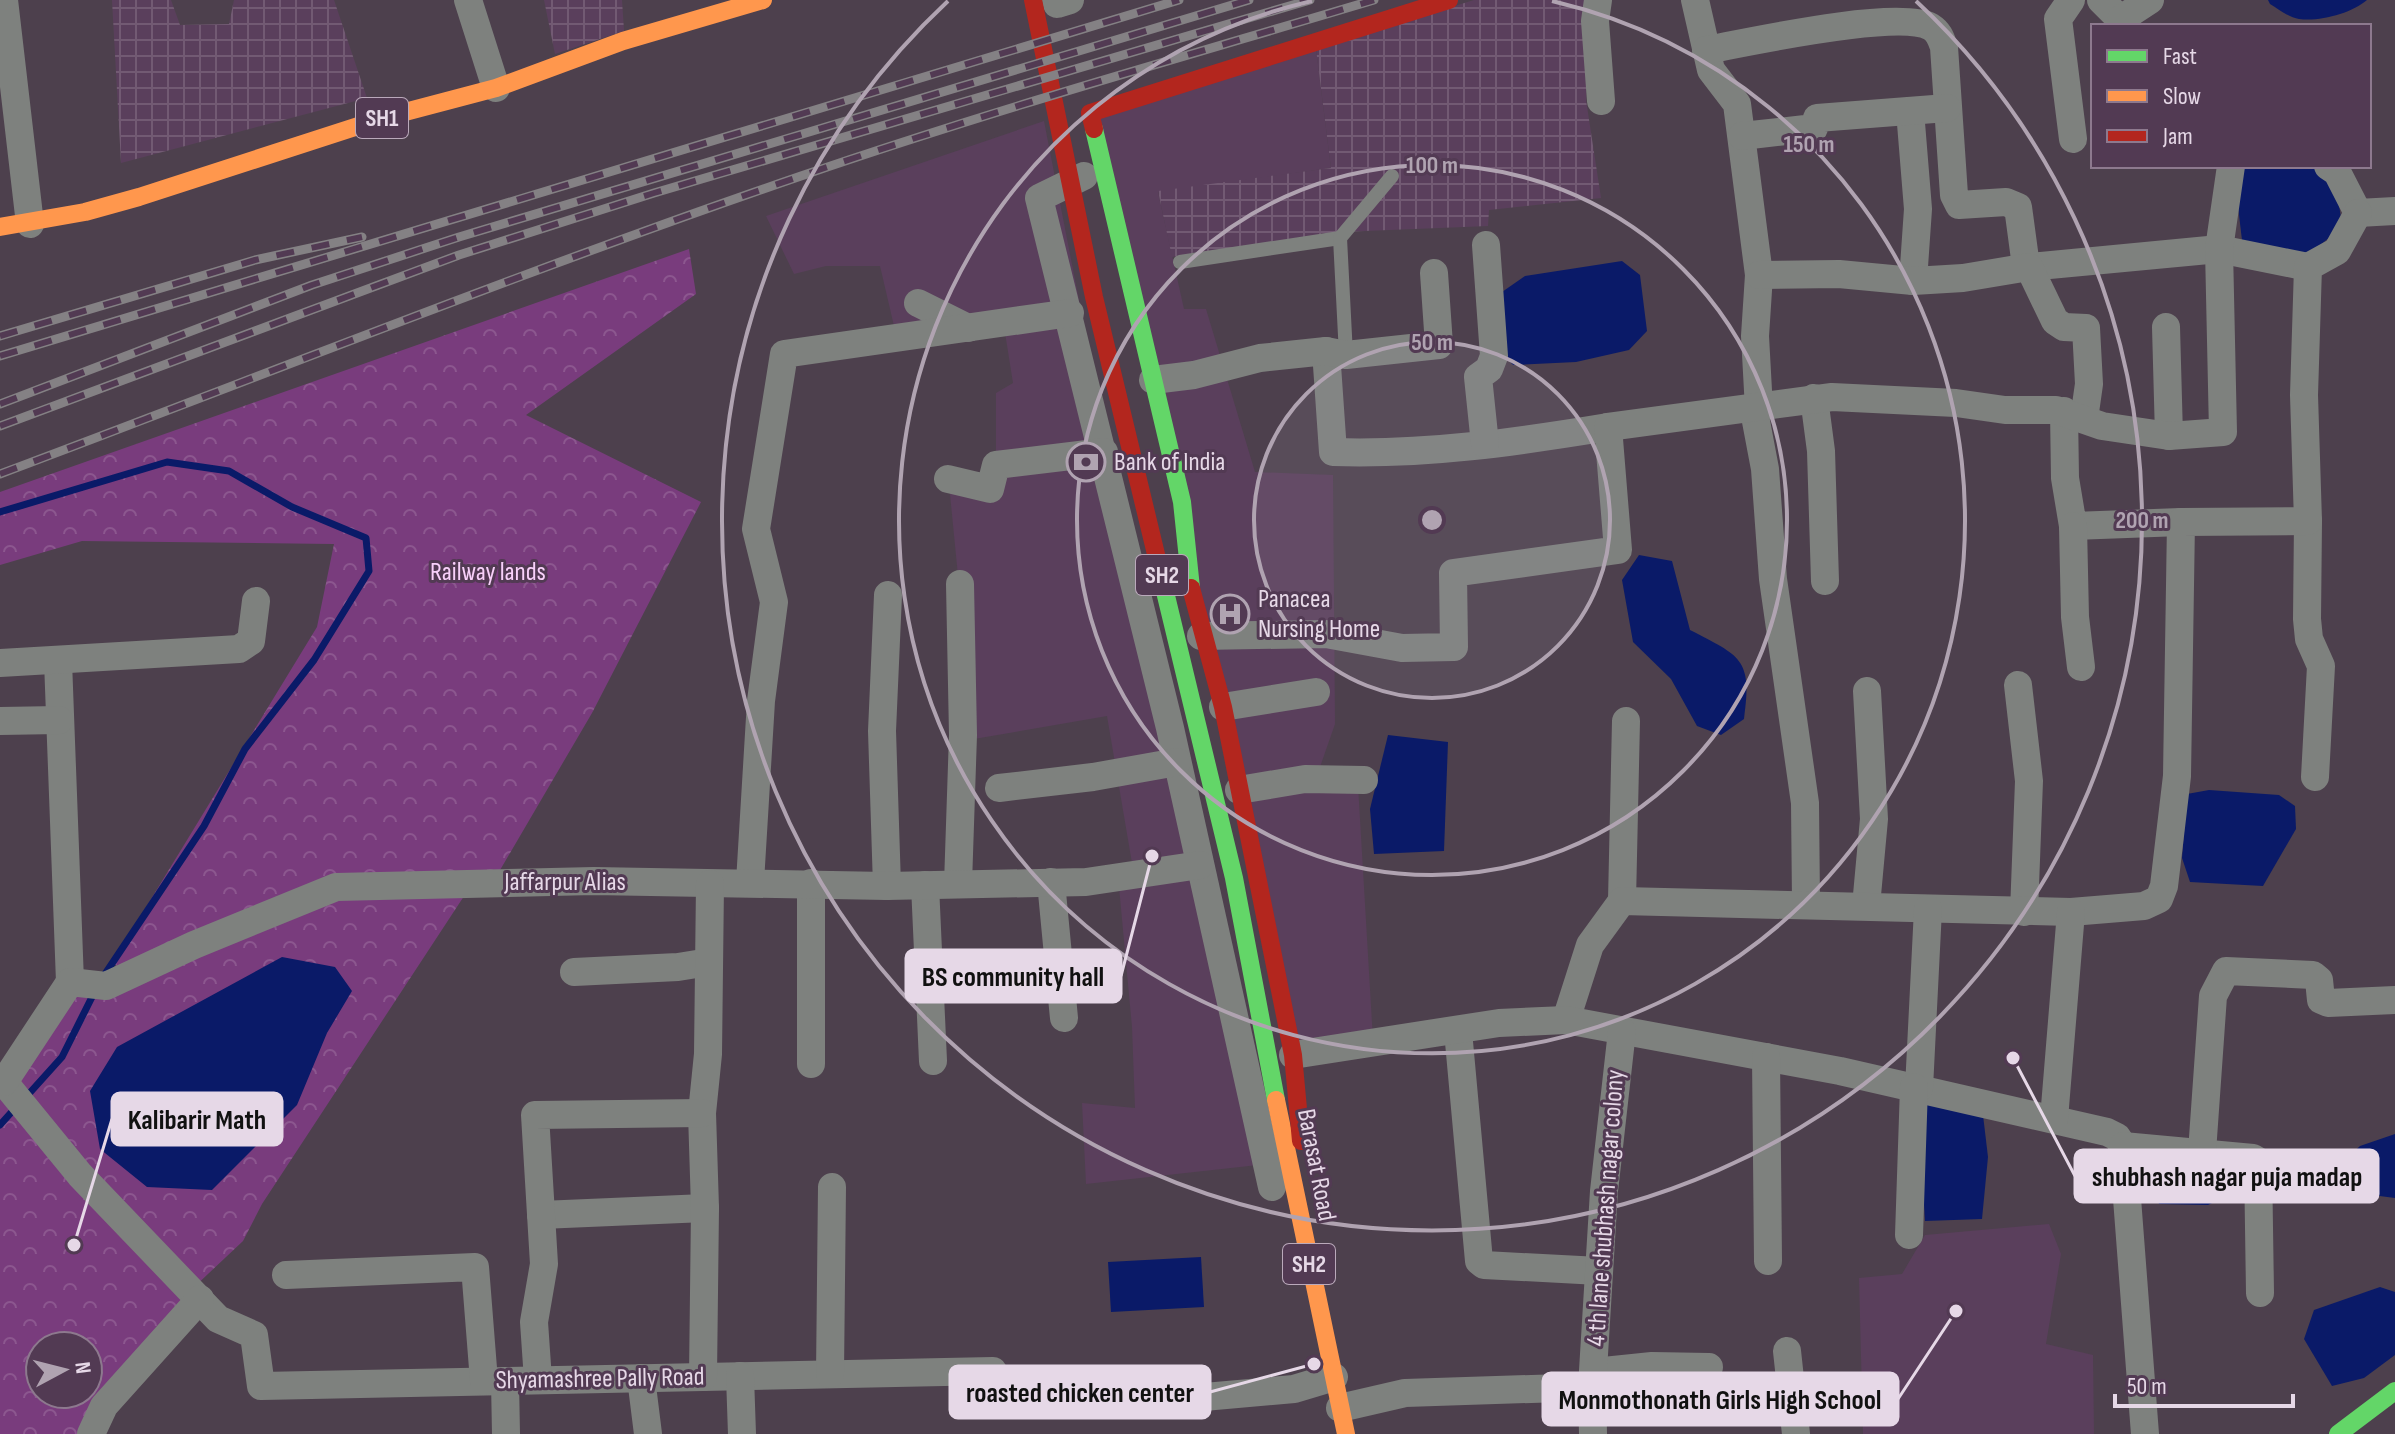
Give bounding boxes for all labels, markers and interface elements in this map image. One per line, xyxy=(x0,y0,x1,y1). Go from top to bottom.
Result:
legend xyxy=(2091,24,2371,168)
text: Fast xyxy=(2163,42,2197,71)
text: Slow xyxy=(2163,82,2201,111)
road number: SH1 xyxy=(356,98,408,138)
text: Jam xyxy=(2162,122,2193,151)
text: 150 m xyxy=(1783,130,1835,159)
text: 100 m xyxy=(1406,151,1458,180)
text: 50 m xyxy=(1411,328,1453,357)
bank icon: Bank of India xyxy=(1065,441,1107,483)
place label: Bank of India xyxy=(1114,447,1225,478)
centre of rings xyxy=(1418,506,1446,534)
text: 200 m xyxy=(2115,506,2169,535)
road number: SH2 xyxy=(1136,555,1188,595)
park label: Railway lands xyxy=(430,557,546,588)
place label: Panacea Nursing Home xyxy=(1258,584,1380,645)
hospital icon: Panacea Nursing Home xyxy=(1209,593,1251,635)
street label: Jaffarpur Alias xyxy=(503,867,626,898)
callout: BS community hall xyxy=(906,950,1121,1002)
text: BS community hall xyxy=(922,961,1104,994)
street label: 4 th lane shubhash nagar colony xyxy=(1581,1069,1631,1347)
callout: Kalibarir Math xyxy=(112,1093,282,1145)
text: Kalibarir Math xyxy=(128,1104,266,1137)
street label: Barasat Road xyxy=(1290,1106,1342,1224)
callout: shubhash nagar puja madap xyxy=(2075,1150,2378,1202)
text: shubhash nagar puja madap xyxy=(2092,1161,2362,1194)
road number: SH2 xyxy=(1283,1244,1335,1284)
north arrow xyxy=(24,1330,104,1410)
scale bar xyxy=(2115,1358,2293,1408)
text: N xyxy=(68,1360,96,1375)
street label: Shyamashree Pally Road xyxy=(495,1362,705,1396)
callout: roasted chicken center xyxy=(950,1366,1210,1418)
text: 50 m xyxy=(2127,1372,2167,1401)
callout: Monmothonath Girls High School xyxy=(1543,1373,1898,1425)
text: roasted chicken center xyxy=(966,1377,1194,1410)
text: Monmothonath Girls High School xyxy=(1558,1384,1882,1417)

